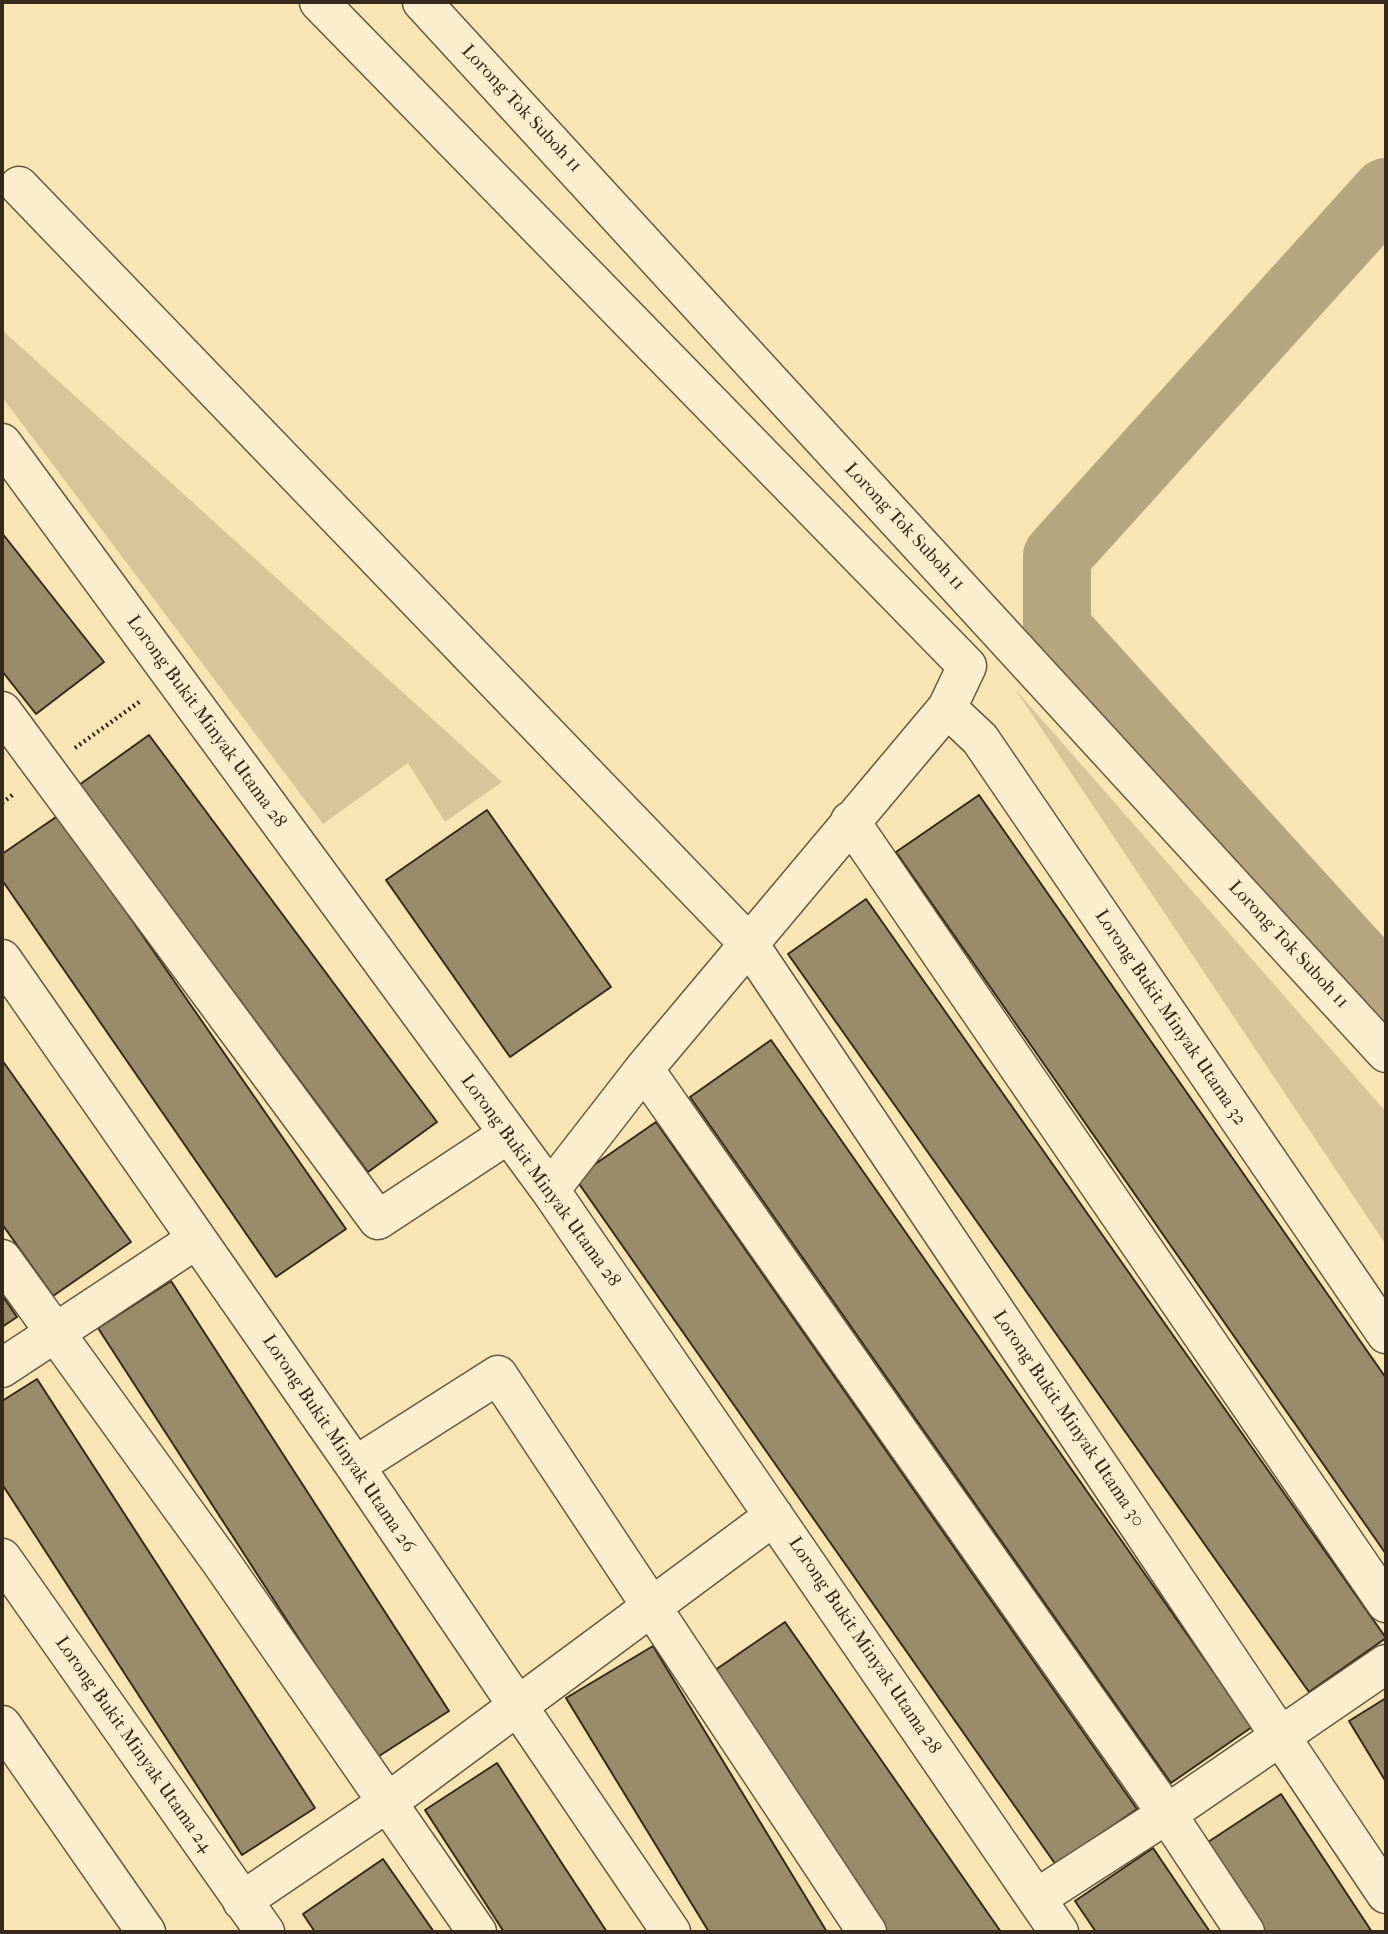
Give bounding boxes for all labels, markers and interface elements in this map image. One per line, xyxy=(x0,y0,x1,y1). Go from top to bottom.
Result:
street label: Lorong Tok Suboh 11 xyxy=(456,40,586,178)
street label: Lorong Tok Suboh 11 xyxy=(839,458,969,596)
street label: Lorong Bukit Minyak Utama 28 xyxy=(121,611,291,833)
street label: Lorong Tok Suboh 11 xyxy=(1223,876,1353,1014)
street label: Lorong Bukit Minyak Utama 32 xyxy=(1089,906,1251,1130)
street label: Lorong Bukit Minyak Utama 28 xyxy=(455,1070,625,1292)
street label: Lorong Bukit Minyak Utama 30 xyxy=(987,1306,1149,1532)
street label: Lorong Bukit Minyak Utama 26 xyxy=(256,1331,420,1557)
street label: Lorong Bukit Minyak Utama 28 xyxy=(783,1533,945,1759)
street label: Lorong Bukit Minyak Utama 24 xyxy=(49,1632,217,1858)

